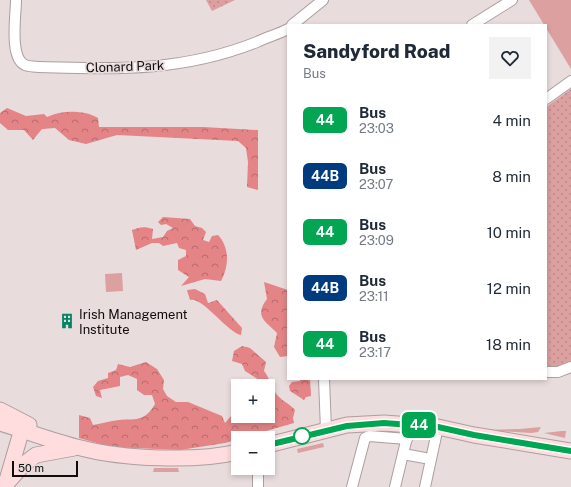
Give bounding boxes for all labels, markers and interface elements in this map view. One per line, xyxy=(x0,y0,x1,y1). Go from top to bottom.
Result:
button: heart xyxy=(489,37,531,79)
text: Sandyford Road xyxy=(303,40,450,62)
street label: Clonard Park xyxy=(86,58,164,75)
text: Bus xyxy=(303,66,326,81)
text: Bus xyxy=(359,104,386,121)
text: 44 xyxy=(316,112,334,128)
text: 4 min xyxy=(492,112,531,129)
text: 23:03 xyxy=(359,121,394,136)
text: Bus xyxy=(359,160,386,177)
text: 44B xyxy=(311,168,339,184)
text: 8 min xyxy=(492,168,531,185)
text: 23:07 xyxy=(359,177,393,192)
text: Bus xyxy=(359,216,386,233)
text: 44 xyxy=(316,224,334,240)
text: 10 min xyxy=(487,224,531,241)
text: 23:09 xyxy=(359,233,394,248)
text: Bus xyxy=(359,272,386,289)
text: 44B xyxy=(311,280,339,296)
text: 12 min xyxy=(487,280,531,297)
text: 23:11 xyxy=(359,289,388,304)
place label: Irish Management Institute xyxy=(79,307,188,337)
building icon: Irish Management Institute xyxy=(58,312,76,330)
text: Bus xyxy=(359,328,386,345)
text: 44 xyxy=(316,336,334,352)
text: 18 min xyxy=(486,336,531,353)
text: 23:17 xyxy=(359,345,391,360)
map controls xyxy=(231,379,275,475)
button: + xyxy=(231,379,275,423)
line badge: 44 xyxy=(401,412,437,438)
text: 44 xyxy=(410,417,428,433)
unlabelled marker xyxy=(293,427,311,445)
button: − xyxy=(231,431,275,475)
scale bar xyxy=(12,459,78,478)
text: 50 m xyxy=(18,462,44,474)

